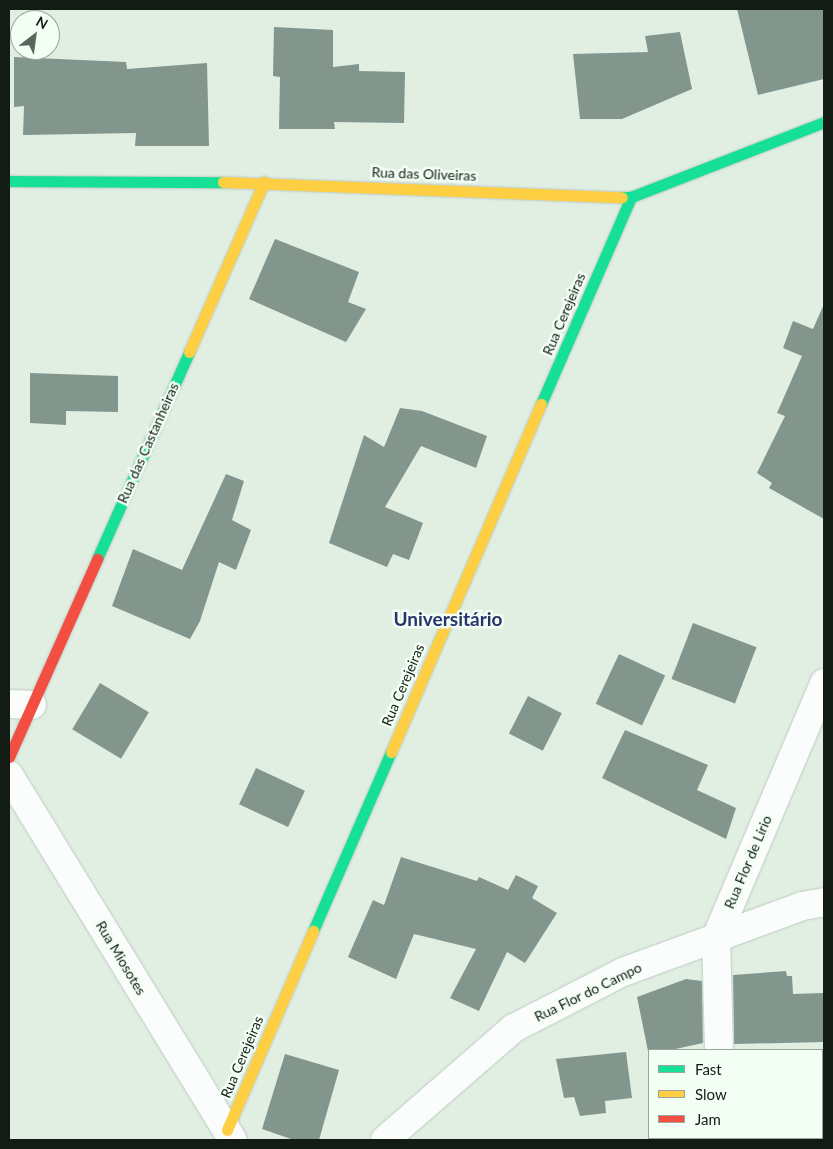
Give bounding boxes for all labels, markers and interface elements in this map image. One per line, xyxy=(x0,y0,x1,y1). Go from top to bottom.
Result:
north arrow xyxy=(10,10,60,60)
text: N xyxy=(33,12,51,32)
street label: Rua das Oliveiras xyxy=(371,164,477,184)
street label: Rua Cerejeiras xyxy=(539,270,589,358)
street label: Rua das Castanheiras xyxy=(114,380,182,506)
district label: Universitário xyxy=(394,608,502,630)
street label: Rua Cerejeiras xyxy=(378,641,428,729)
street label: Rua Flor de Lírio xyxy=(721,813,775,911)
street label: Rua Miosotes xyxy=(92,918,150,998)
street label: Rua Flor do Campo xyxy=(532,959,644,1025)
street label: Rua Cerejeiras xyxy=(217,1013,267,1101)
legend xyxy=(648,1049,823,1139)
text: Fast xyxy=(695,1060,722,1078)
text: Slow xyxy=(695,1085,727,1103)
text: Jam xyxy=(695,1110,721,1128)

